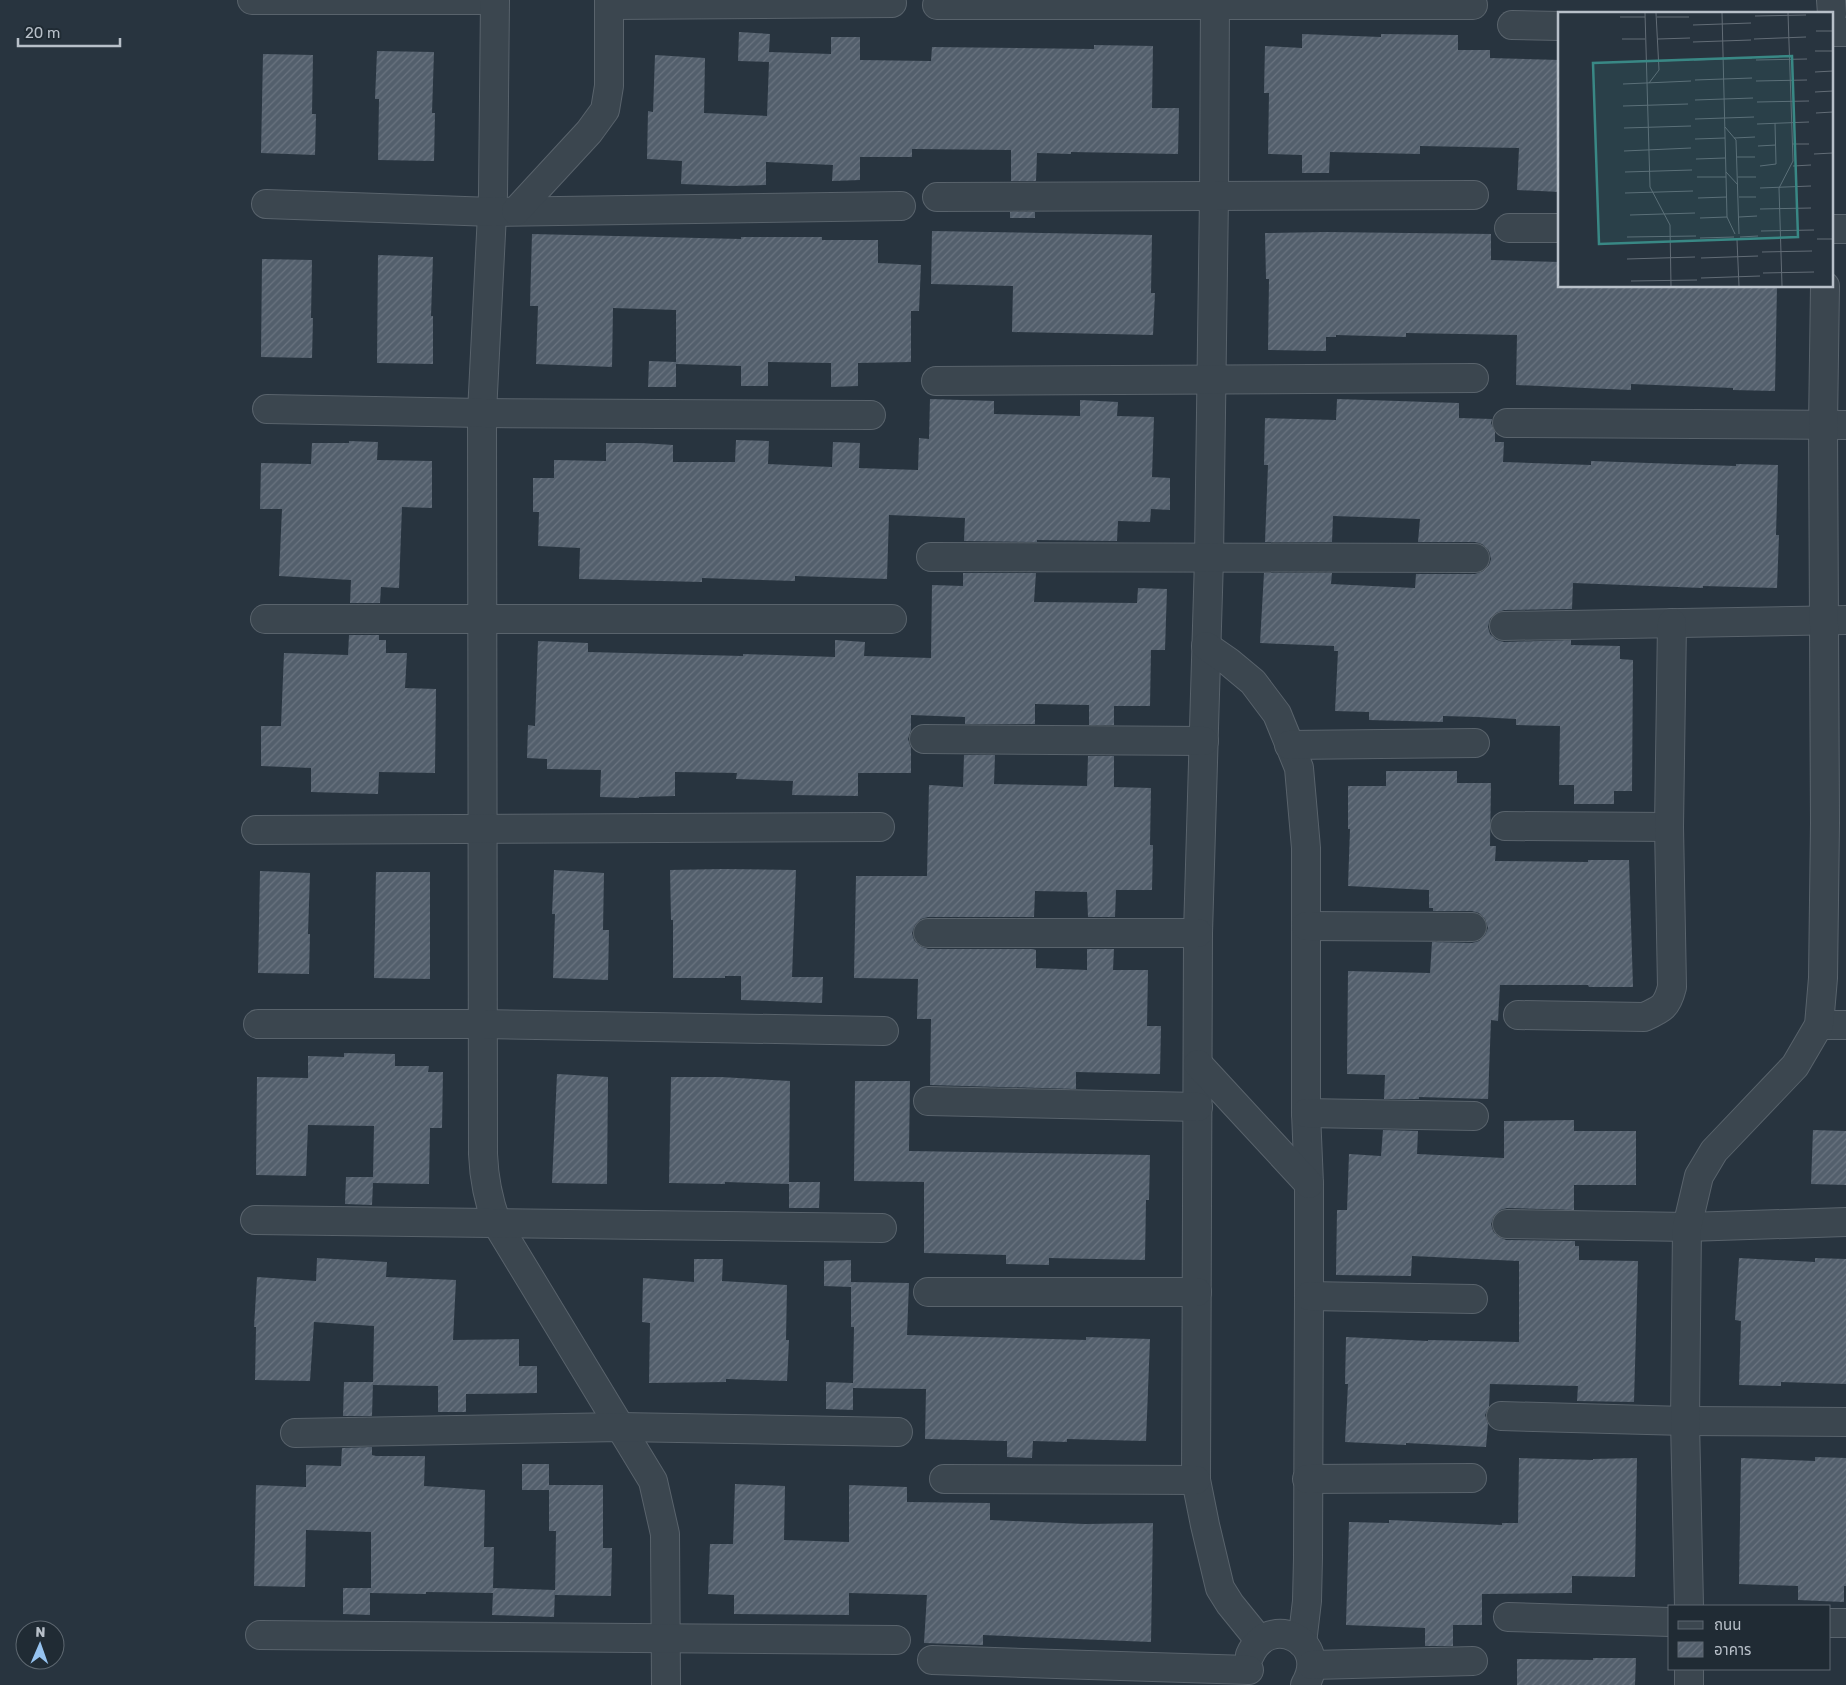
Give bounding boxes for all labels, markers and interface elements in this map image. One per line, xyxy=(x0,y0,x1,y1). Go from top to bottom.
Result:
inset map xyxy=(1558,12,1834,288)
scale bar xyxy=(18,15,120,47)
text: 20 m xyxy=(25,24,60,42)
legend xyxy=(1668,1605,1831,1670)
text: ถนน xyxy=(1714,1616,1741,1634)
north arrow xyxy=(15,1620,65,1670)
text: N xyxy=(35,1624,46,1641)
text: อาคาร xyxy=(1714,1641,1751,1659)

